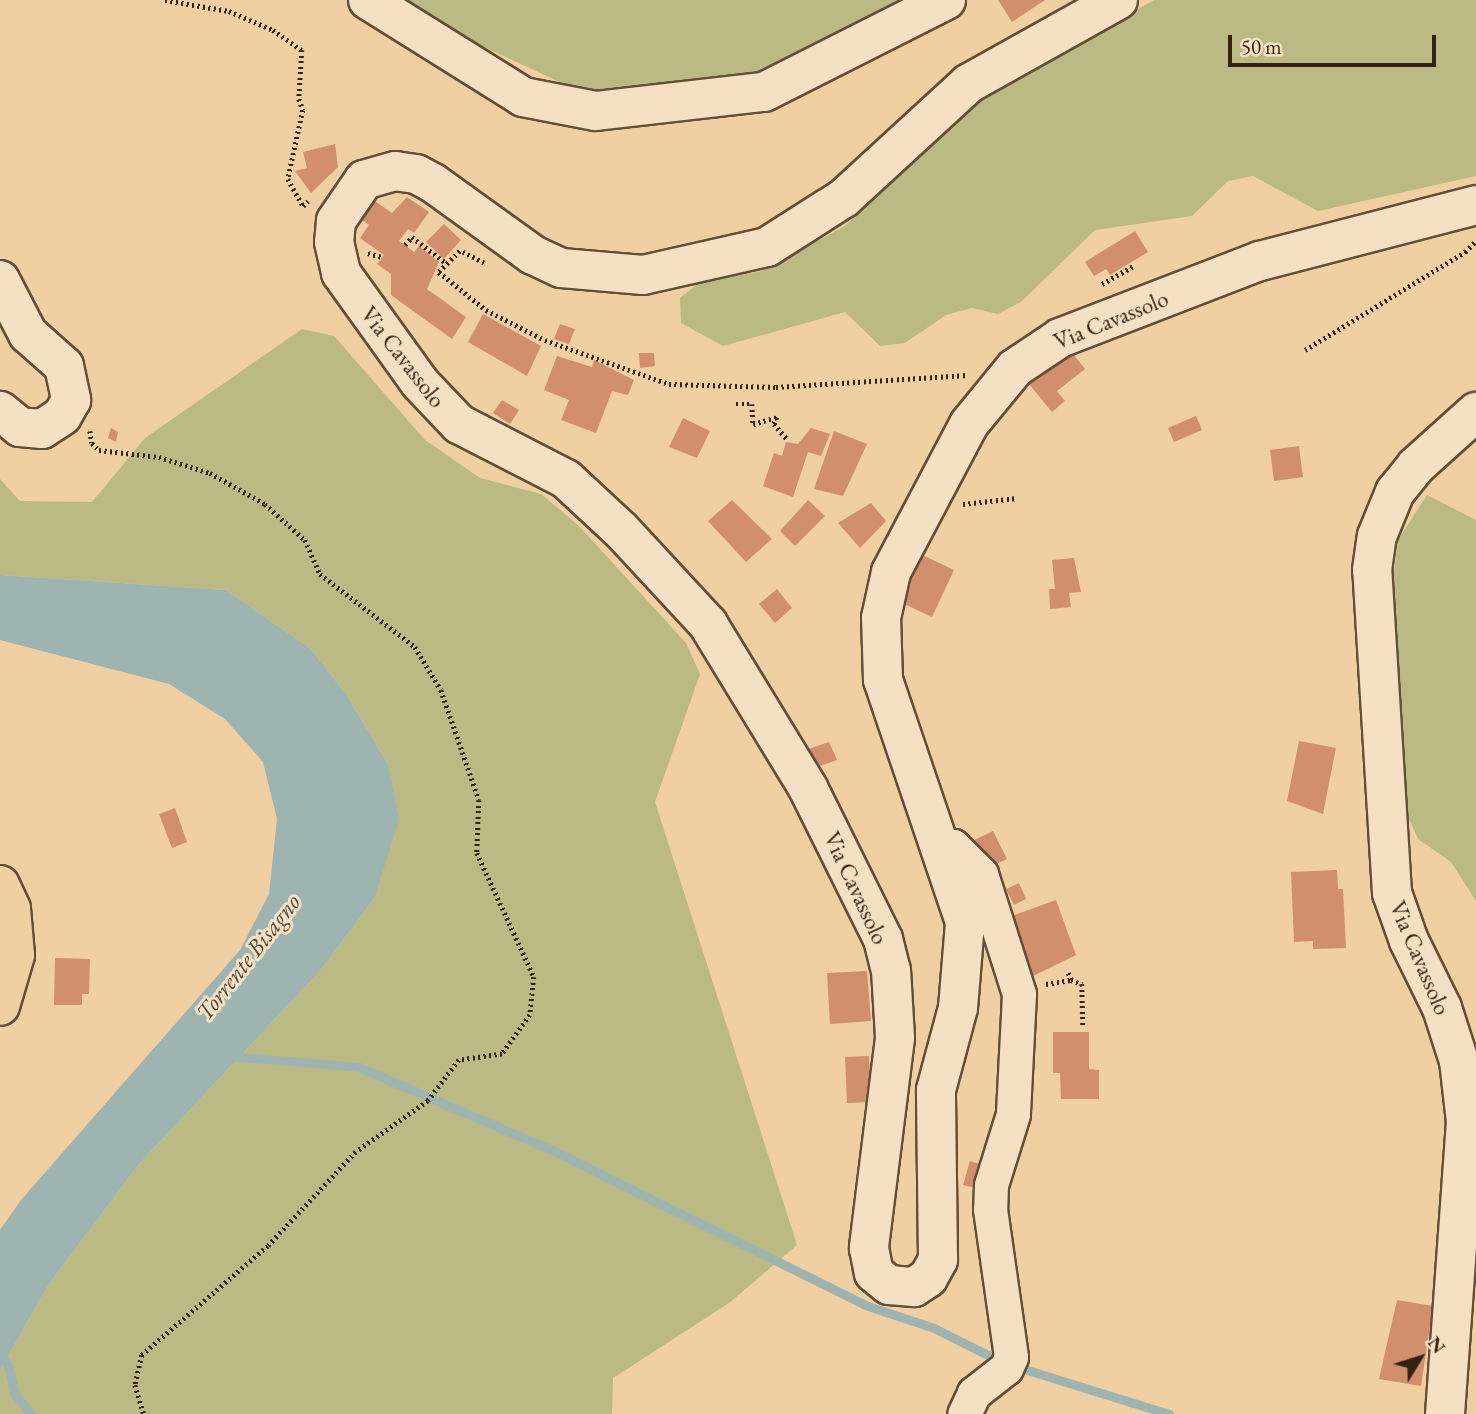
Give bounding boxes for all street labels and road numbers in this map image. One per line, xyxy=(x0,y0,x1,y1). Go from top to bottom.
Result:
street label: Via Cavassolo xyxy=(1050,285,1172,355)
street label: Via Cavassolo xyxy=(355,301,451,413)
street label: Via Cavassolo xyxy=(818,827,894,949)
street label: Via Cavassolo xyxy=(1384,897,1456,1019)

